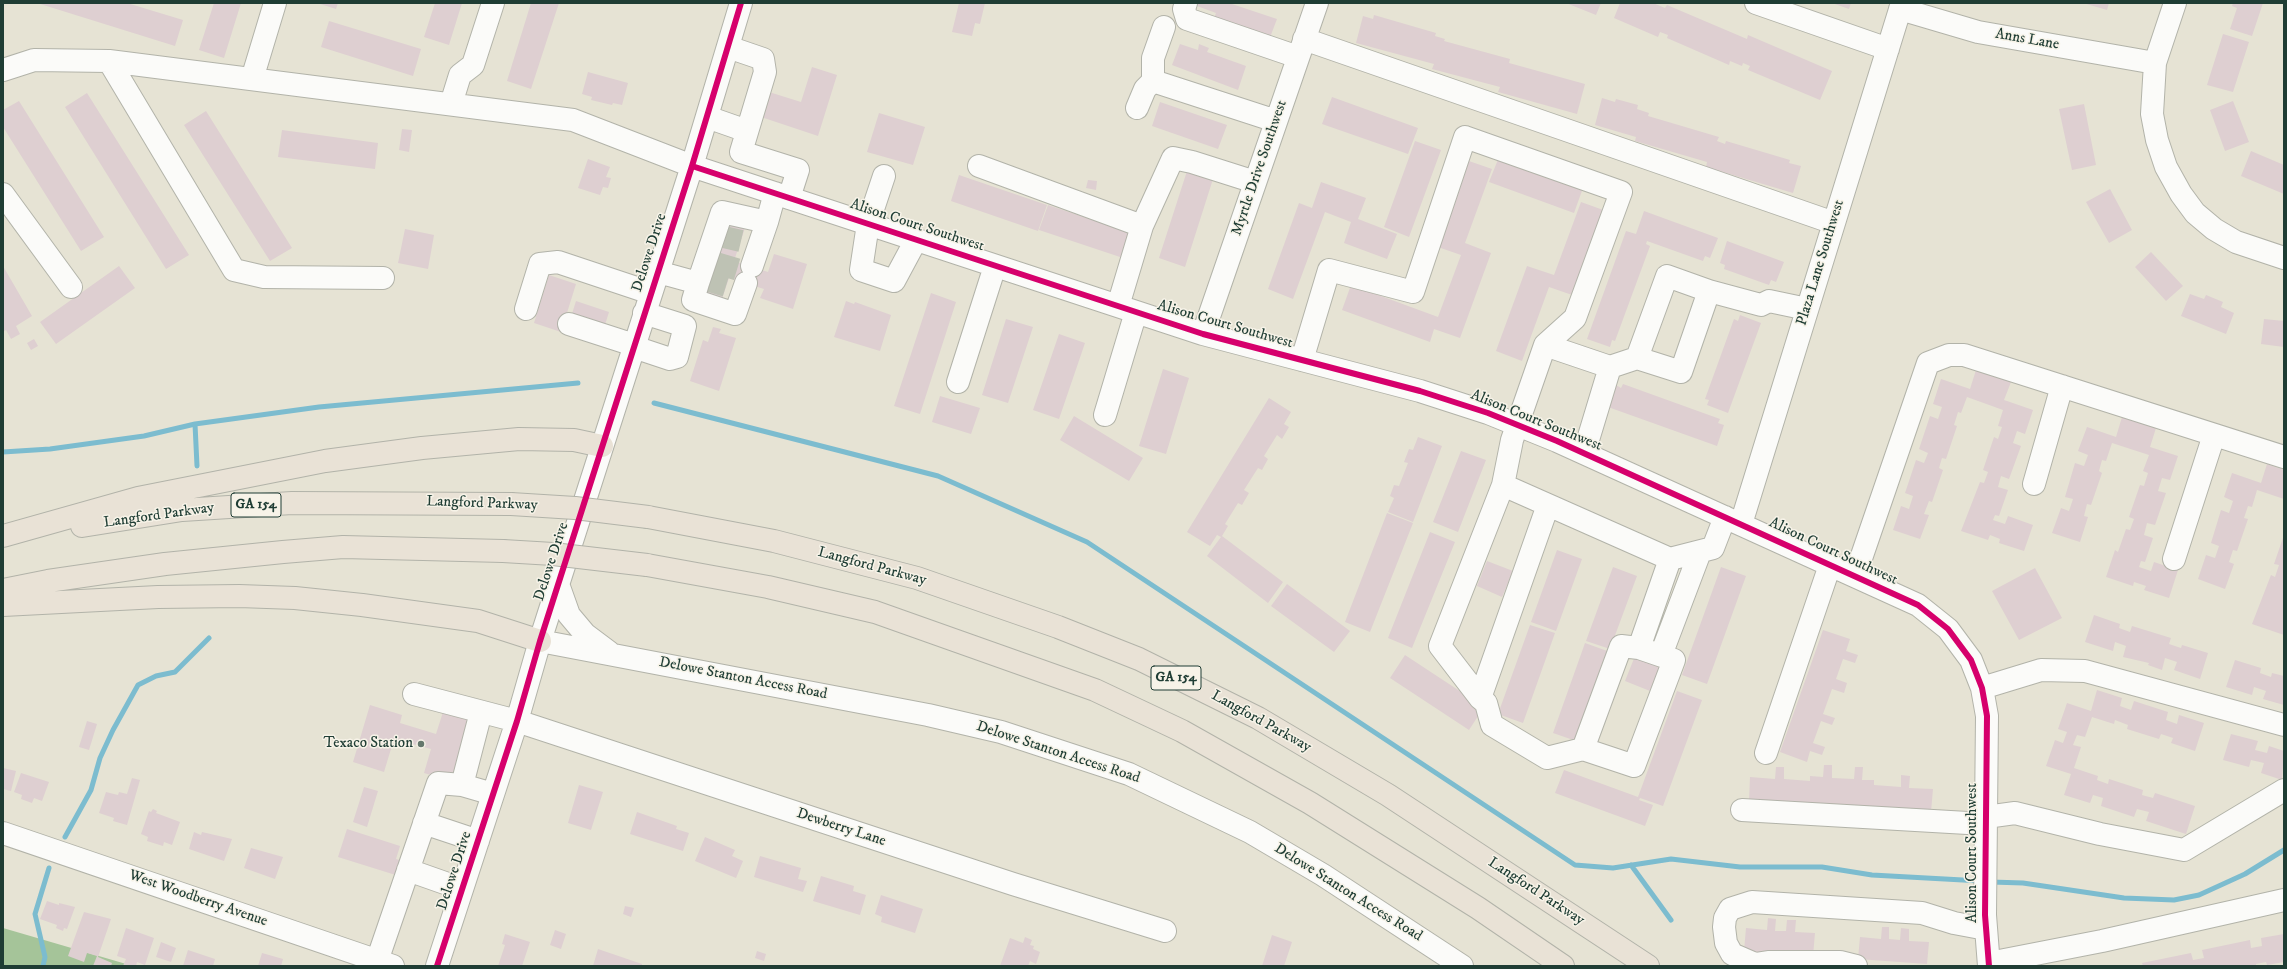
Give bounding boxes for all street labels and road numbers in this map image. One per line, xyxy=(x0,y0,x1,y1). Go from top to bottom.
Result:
street label: Anns Lane xyxy=(1994,26,2060,54)
street label: Myrtle Drive Southwest xyxy=(1228,98,1292,238)
street label: Alison Court Southwest xyxy=(848,196,986,256)
street label: Plaza Lane Southwest xyxy=(1793,198,1849,328)
street label: Delowe Drive xyxy=(629,211,671,295)
street label: Alison Court Southwest xyxy=(1155,297,1295,353)
street label: Alison Court Southwest xyxy=(1468,386,1604,456)
road number: GA 154 xyxy=(231,493,281,517)
street label: Langford Parkway xyxy=(426,493,538,515)
street label: Langford Parkway xyxy=(103,499,215,533)
street label: Alison Court Southwest xyxy=(1766,514,1900,590)
street label: Delowe Drive xyxy=(531,520,573,604)
street label: Langford Parkway xyxy=(816,544,928,590)
street label: Delowe Stanton Access Road xyxy=(657,654,829,704)
road number: GA 154 xyxy=(1151,666,1201,690)
street label: Langford Parkway xyxy=(1208,687,1314,757)
street label: Delowe Stanton Access Road xyxy=(974,718,1142,788)
street label: Alison Court Southwest xyxy=(1964,783,1982,923)
street label: Dewberry Lane xyxy=(794,805,888,851)
street label: Delowe Drive xyxy=(434,829,476,913)
street label: Delowe Stanton Access Road xyxy=(1271,840,1425,946)
street label: Langford Parkway xyxy=(1484,854,1588,930)
street label: West Woodberry Avenue xyxy=(126,867,270,931)

